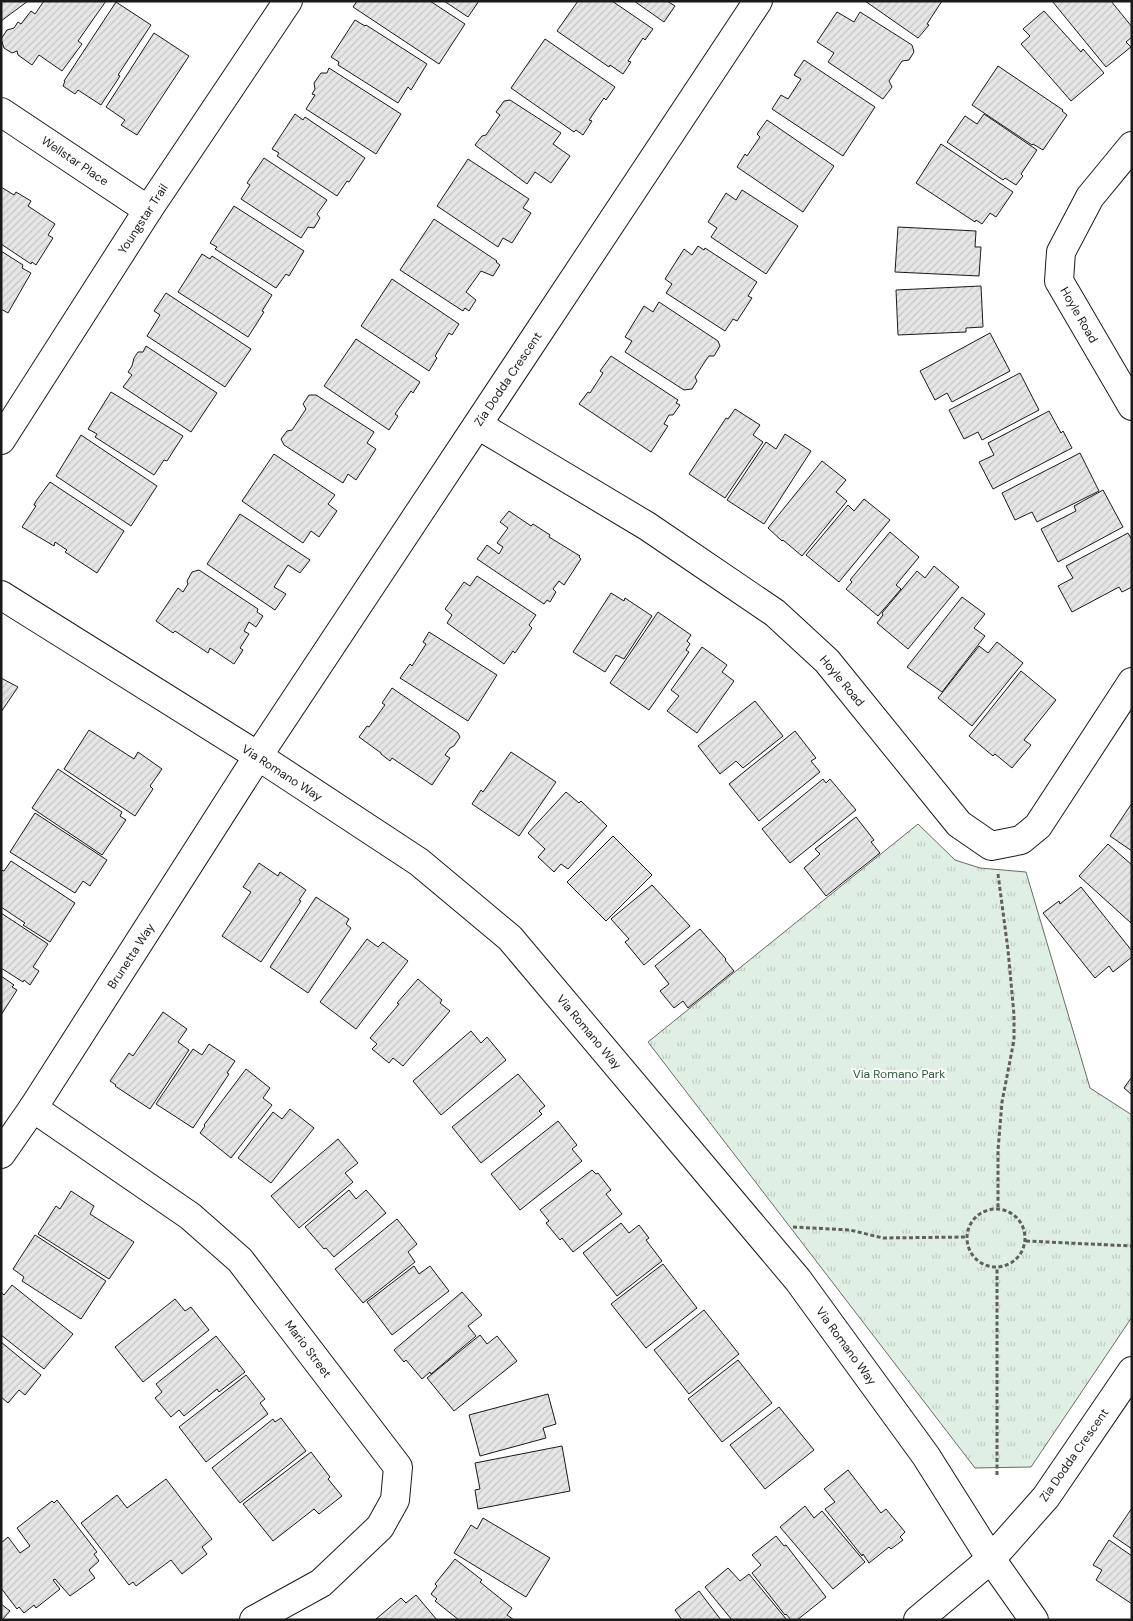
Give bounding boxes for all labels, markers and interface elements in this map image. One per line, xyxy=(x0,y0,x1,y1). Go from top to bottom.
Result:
street label: Wellstar Place xyxy=(38,133,112,189)
street label: Youngstar Trail xyxy=(114,181,172,257)
street label: Hoyle Road xyxy=(1057,284,1101,346)
street label: Zia Dodda Crescent xyxy=(471,329,546,429)
street label: Hoyle Road xyxy=(816,652,868,710)
street label: Via Romano Way xyxy=(239,741,326,805)
street label: Brunetta Way xyxy=(104,920,158,992)
street label: Via Romano Way xyxy=(553,991,625,1073)
park label: Via Romano Park xyxy=(853,1066,945,1082)
street label: Via Romano Way xyxy=(812,1304,880,1389)
street label: Mario Street xyxy=(281,1317,335,1381)
street label: Zia Dodda Crescent xyxy=(1036,1405,1112,1505)

